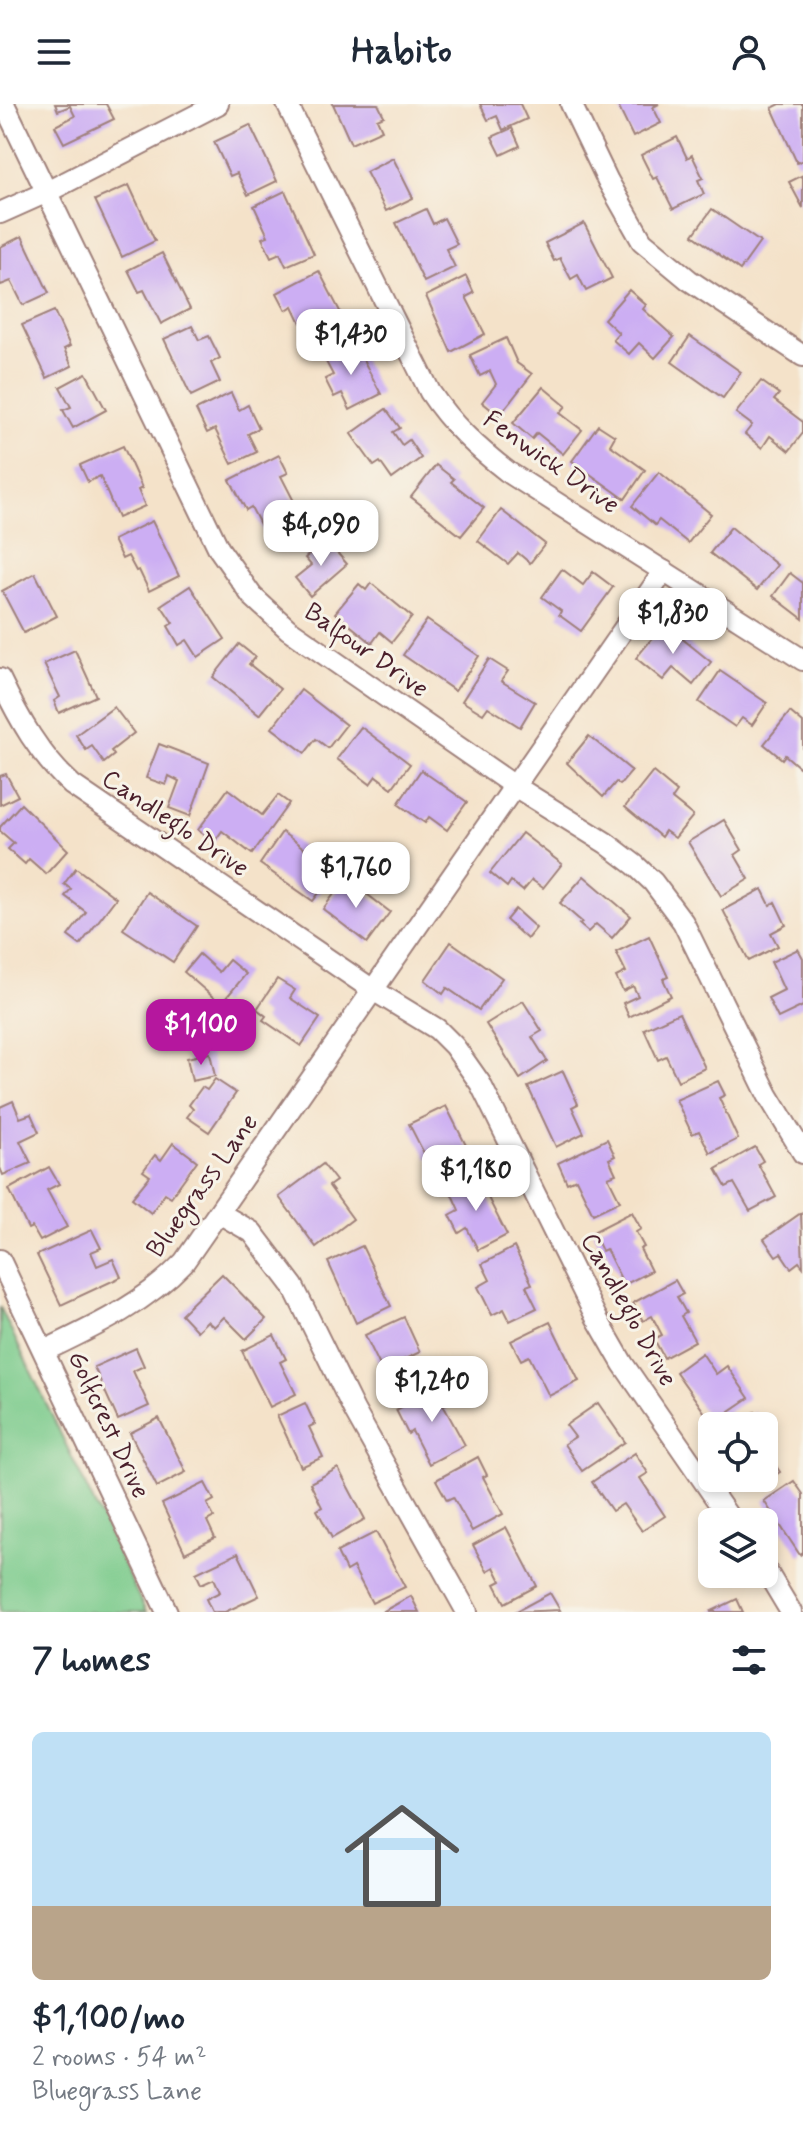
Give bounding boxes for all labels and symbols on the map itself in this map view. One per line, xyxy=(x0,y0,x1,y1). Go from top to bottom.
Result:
pin: $1,430 xyxy=(286,309,416,377)
street label: Fenwick Drive xyxy=(476,403,626,523)
pin: $4,090 xyxy=(256,500,386,568)
pin: $1,830 xyxy=(608,588,738,656)
street label: Balfour Drive xyxy=(296,596,435,708)
street label: Candleglo Drive xyxy=(93,762,255,888)
pin: $1,760 xyxy=(291,842,421,910)
pin: $1,100 xyxy=(136,999,266,1067)
street label: Bluegrass Lane xyxy=(139,1107,268,1266)
pin: $1,180 xyxy=(411,1145,541,1213)
street label: Candleglo Drive xyxy=(569,1227,684,1394)
street label: Golfcrest Drive xyxy=(59,1346,157,1504)
pin: $1,240 xyxy=(367,1356,497,1424)

